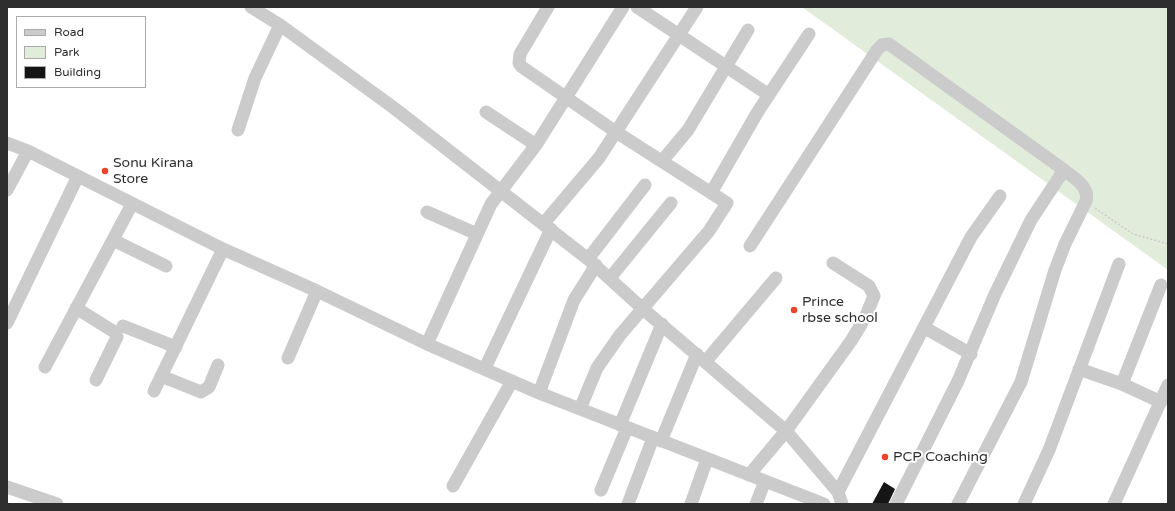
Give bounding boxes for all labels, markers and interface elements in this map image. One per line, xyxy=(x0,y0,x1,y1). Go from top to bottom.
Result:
legend xyxy=(16,16,146,88)
text: Road xyxy=(54,25,84,39)
text: Park xyxy=(54,45,80,59)
text: Building xyxy=(54,65,101,79)
place label: Sonu Kirana Store xyxy=(113,155,193,188)
marker: Sonu Kirana Store xyxy=(100,166,110,176)
place label: Prince rbse school xyxy=(802,294,878,326)
marker: Prince rbse school xyxy=(789,305,799,315)
place label: PCP Coaching xyxy=(893,449,988,465)
marker: PCP Coaching xyxy=(880,452,890,462)

